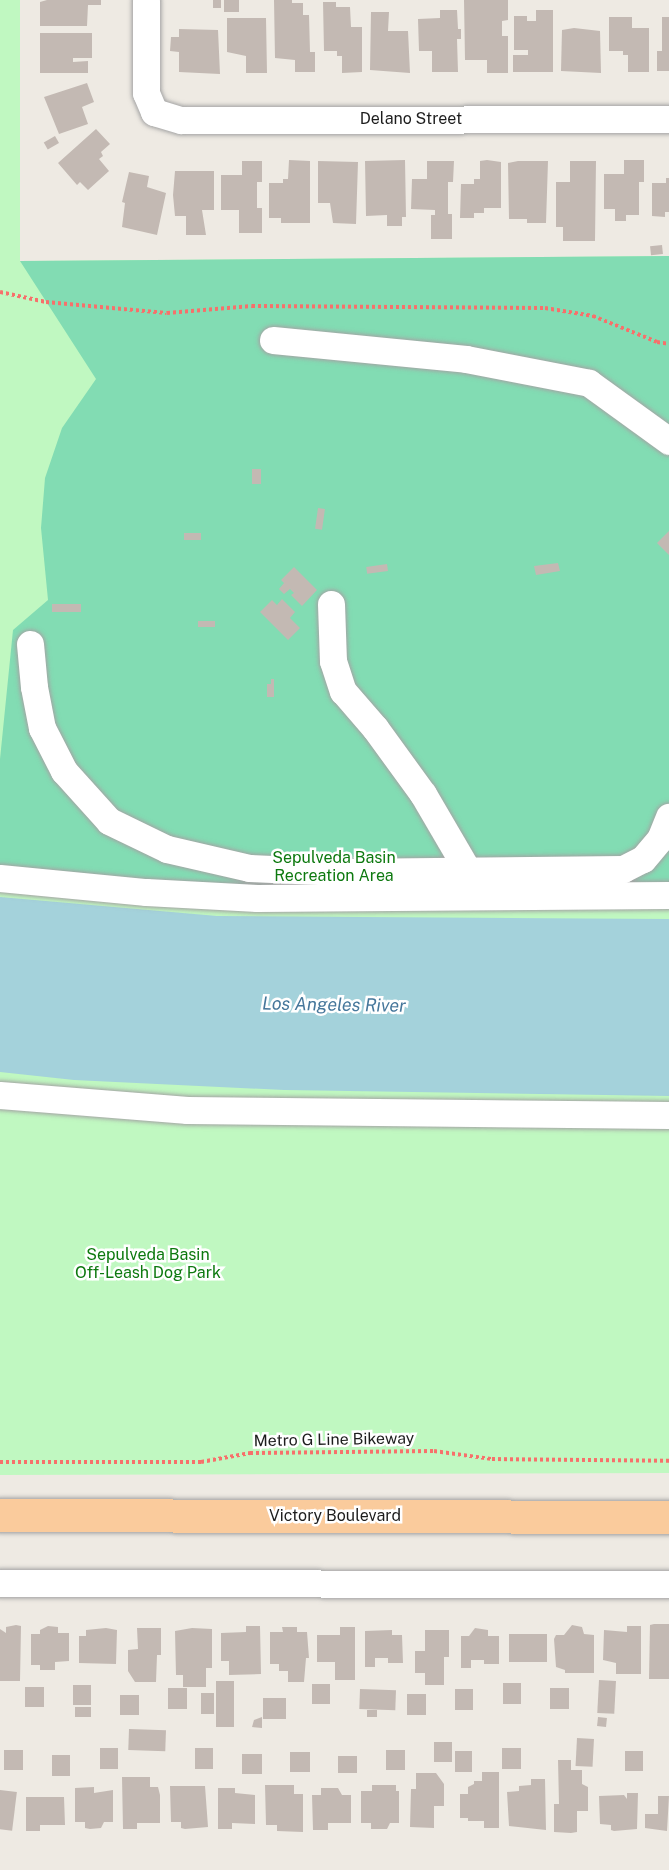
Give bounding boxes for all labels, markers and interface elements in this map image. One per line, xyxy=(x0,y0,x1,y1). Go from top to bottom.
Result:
street label: Delano Street xyxy=(360,109,462,129)
park label: Sepulveda Basin Recreation Area xyxy=(272,848,396,886)
water label: Los Angeles River xyxy=(262,993,406,1017)
park label: Sepulveda Basin Off-Leash Dog Park xyxy=(75,1245,221,1283)
street label: Metro G Line Bikeway xyxy=(253,1429,415,1451)
street label: Victory Boulevard xyxy=(269,1506,401,1526)

